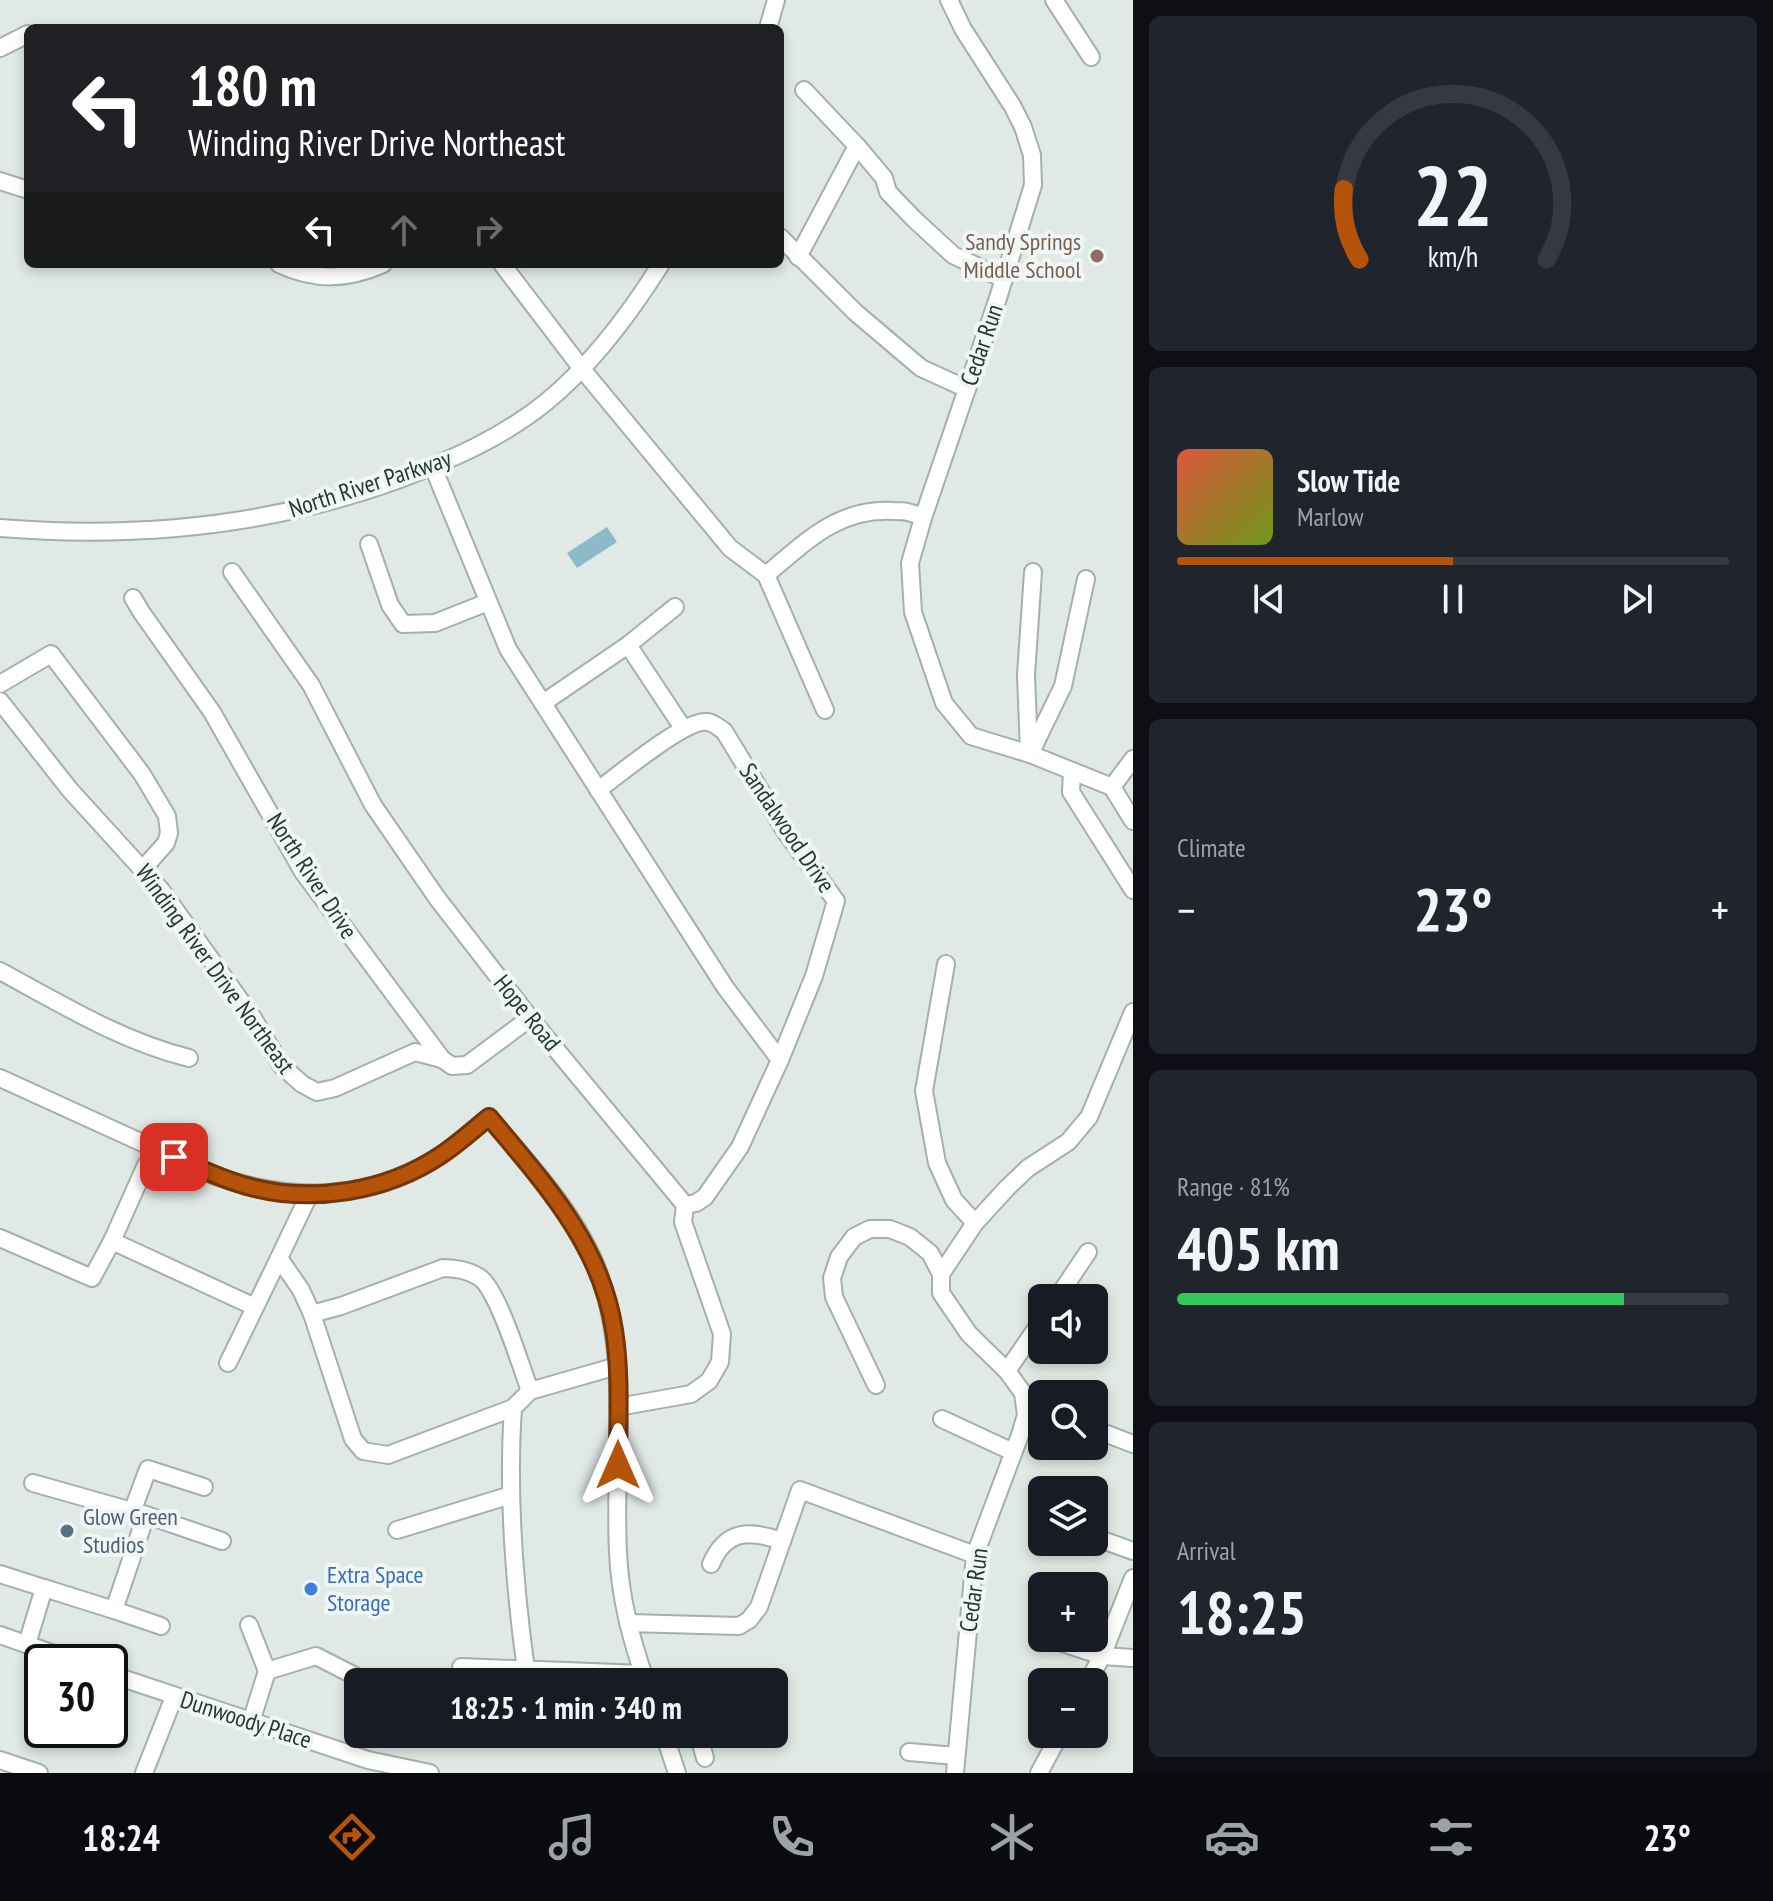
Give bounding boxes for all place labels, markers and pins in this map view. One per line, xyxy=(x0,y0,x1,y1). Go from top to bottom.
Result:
place label: Sandy Springs Middle School xyxy=(963,226,1081,285)
marker: Sandy Springs Middle School xyxy=(1088,247,1106,265)
pin xyxy=(140,1123,208,1191)
place label: Glow Green Studios xyxy=(83,1501,178,1560)
marker: Glow Green Studios xyxy=(58,1522,76,1540)
place label: Extra Space Storage xyxy=(327,1559,423,1618)
marker: Extra Space Storage xyxy=(302,1580,320,1598)

